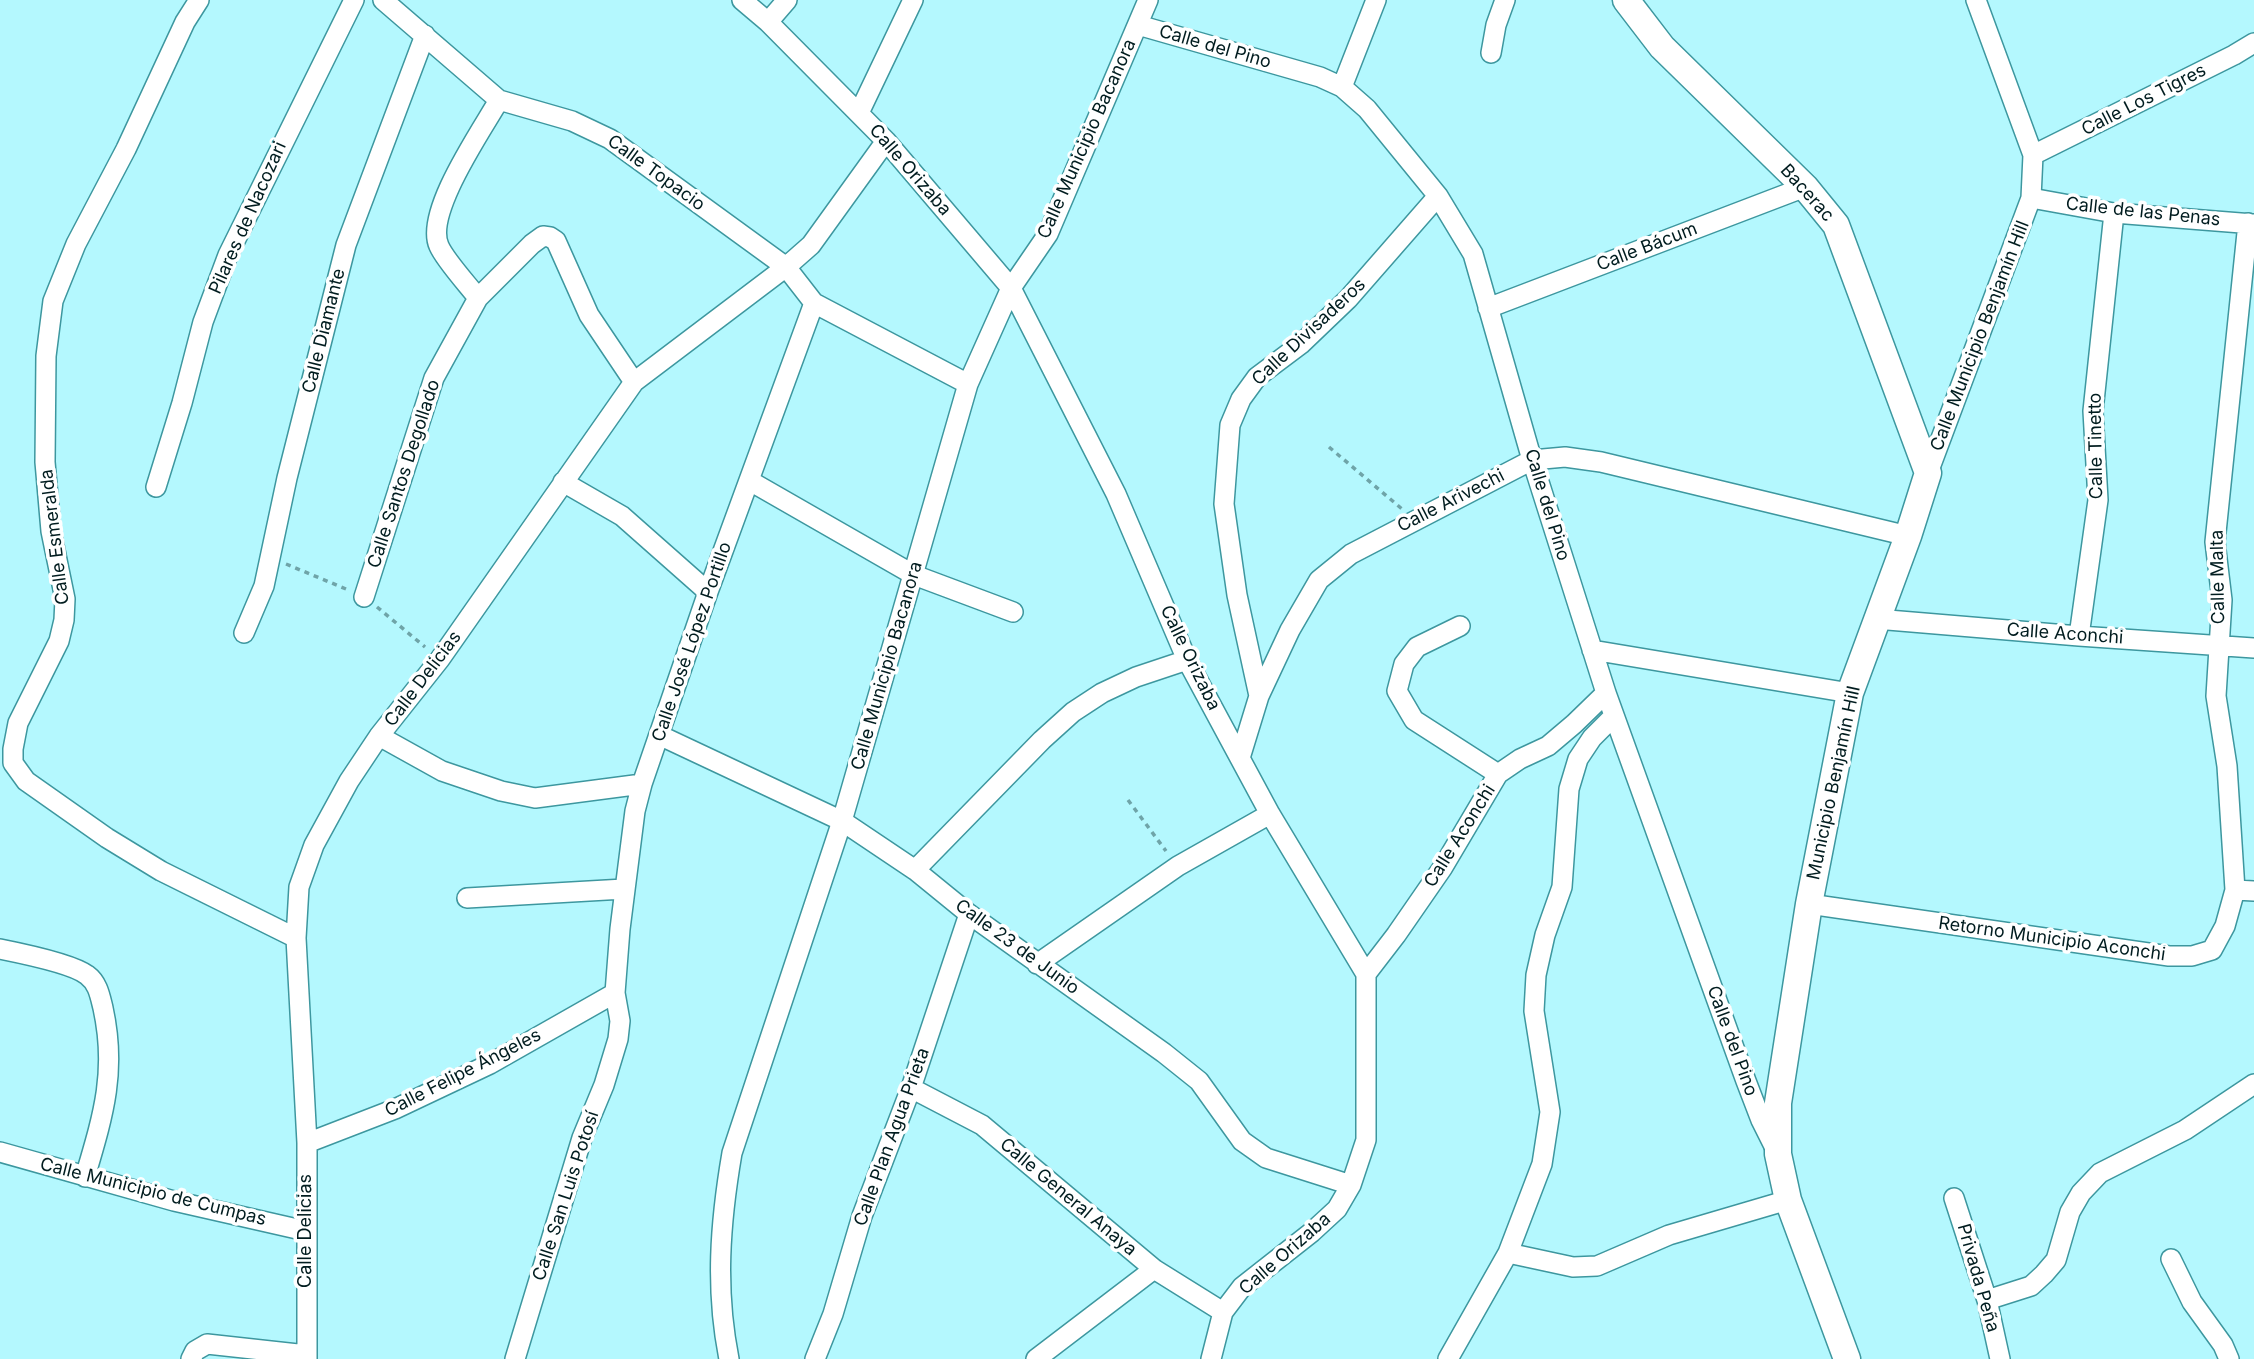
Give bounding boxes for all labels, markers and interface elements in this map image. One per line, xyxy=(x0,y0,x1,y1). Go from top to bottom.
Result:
street label: Calle del Pino xyxy=(1156,21,1274,73)
street label: Calle Municipio Bacanora xyxy=(1033,36,1141,242)
street label: Calle Los Tigres xyxy=(2078,59,2210,141)
street label: Calle Orizaba xyxy=(864,120,956,220)
street label: Calle Topacio xyxy=(603,130,709,216)
street label: Pilares de Nacozari xyxy=(205,139,291,297)
street label: Bacerac xyxy=(1776,160,1838,226)
street label: Calle de las Penas xyxy=(2065,193,2221,231)
street label: Calle Bácum xyxy=(1594,218,1700,276)
street label: Calle Municipio Benjamín Hill xyxy=(1926,218,2034,454)
street label: Calle Diamante xyxy=(298,266,350,396)
street label: Calle Divisaderos xyxy=(1248,274,1370,390)
street label: Calle Santos Degollado xyxy=(363,377,445,571)
street label: Calle Tinetto xyxy=(2084,393,2108,499)
street label: Calle del Pino xyxy=(1520,446,1574,564)
street label: Calle Arivechi xyxy=(1394,465,1508,537)
street label: Calle Esmeralda xyxy=(36,468,74,606)
street label: Calle Malta xyxy=(2206,530,2230,624)
street label: Calle José López Portillo xyxy=(648,539,736,745)
street label: Calle Municipio Bacanora xyxy=(847,559,927,773)
street label: Calle Orizaba xyxy=(1155,602,1225,714)
street label: Calle Aconchi xyxy=(2006,619,2124,649)
street label: Calle Delicias xyxy=(380,627,466,731)
street label: Municipio Benjamín Hill xyxy=(1803,684,1865,882)
street label: Calle Aconchi xyxy=(1420,781,1500,891)
street label: Calle 23 de Junio xyxy=(951,895,1083,999)
street label: Retorno Municipio Aconchi xyxy=(1937,912,2167,966)
street label: Calle del Pino xyxy=(1702,983,1762,1099)
street label: Calle Felipe Ángeles xyxy=(381,1024,545,1122)
street label: Calle Plan Agua Prieta xyxy=(850,1045,934,1229)
street label: Calle San Luis Potosí xyxy=(528,1108,604,1284)
street label: Calle General Anaya xyxy=(995,1133,1141,1261)
street label: Calle Municipio de Cumpas xyxy=(38,1153,268,1231)
street label: Calle Delicias xyxy=(295,1174,317,1288)
street label: Calle Orizaba xyxy=(1235,1208,1335,1300)
street label: Privada Peña xyxy=(1952,1221,2004,1335)

